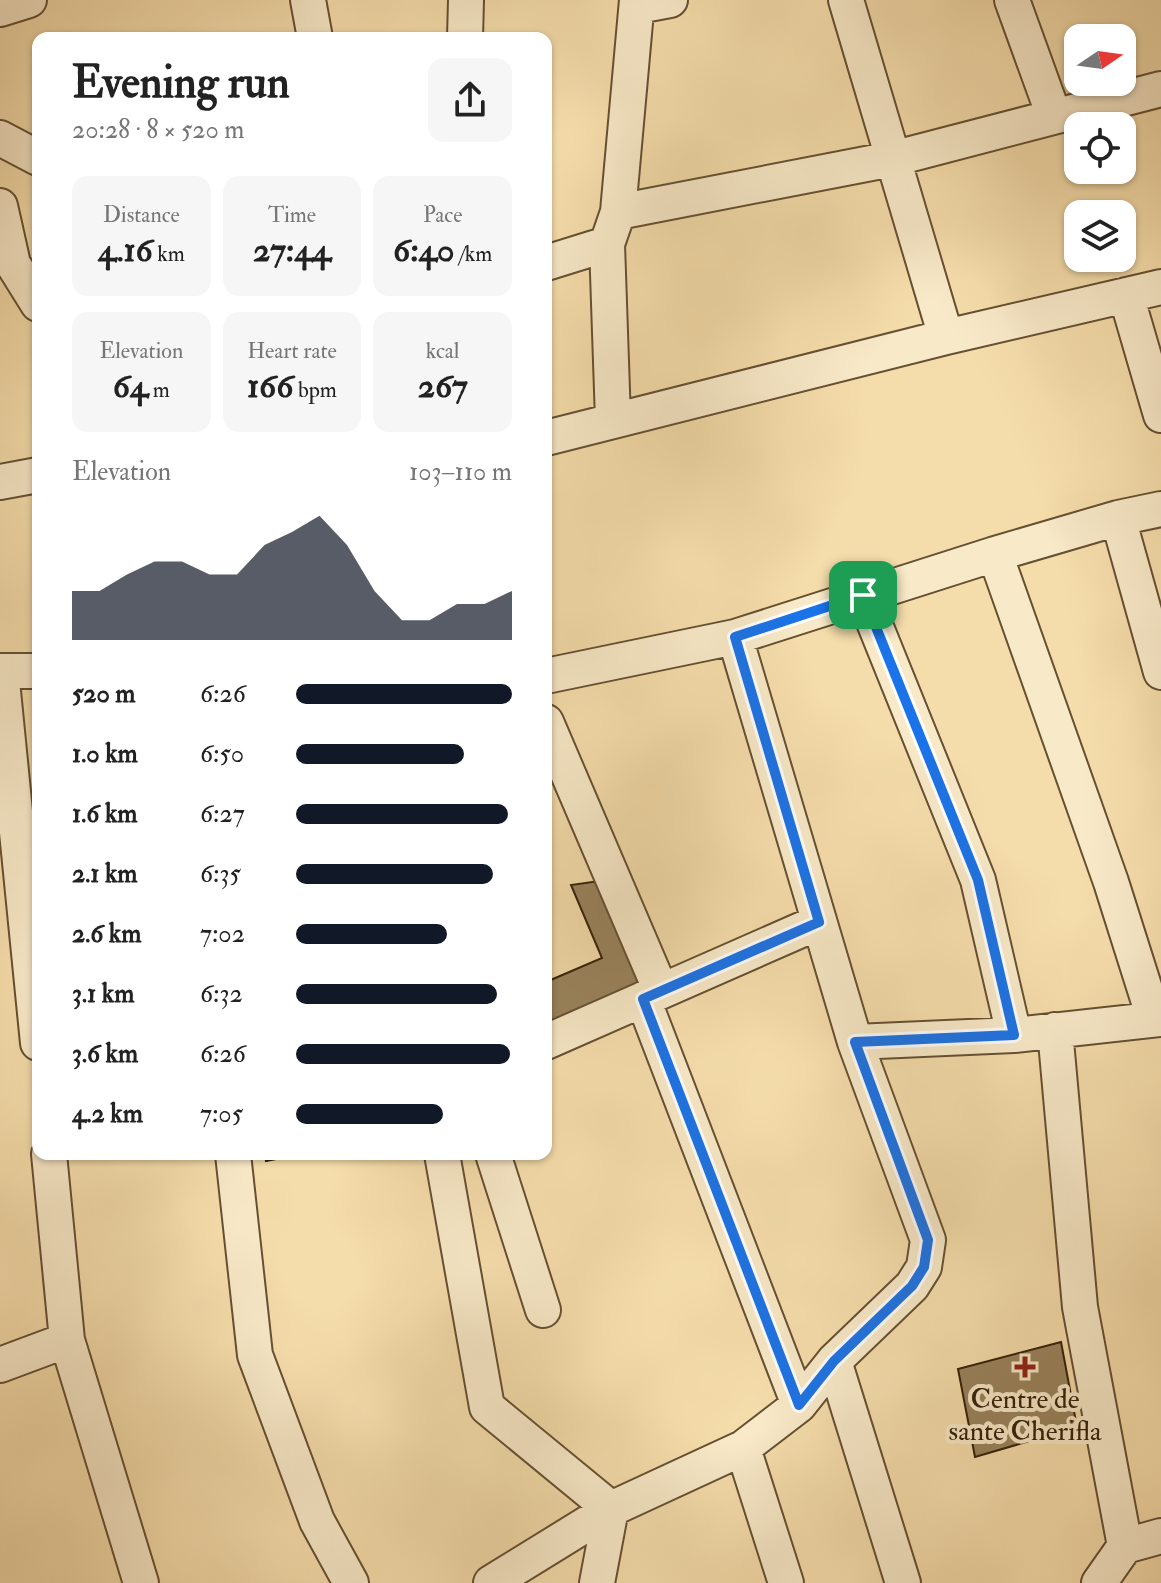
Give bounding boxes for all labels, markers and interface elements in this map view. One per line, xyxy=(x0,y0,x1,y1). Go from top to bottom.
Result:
north arrow xyxy=(1064,24,1136,96)
map controls xyxy=(1064,24,1136,272)
text: Evening run xyxy=(72,56,290,111)
button: share xyxy=(428,58,512,142)
button: locate xyxy=(1064,112,1136,184)
text: 20:28 · 8 × 520 m xyxy=(72,114,244,146)
button: layers xyxy=(1064,200,1136,272)
text: Distance xyxy=(103,201,180,229)
text: Time xyxy=(268,201,316,229)
text: Pace xyxy=(423,201,462,229)
text: 4.16 xyxy=(98,229,153,272)
text: 27:44 xyxy=(253,229,331,272)
text: 6:40 xyxy=(393,229,454,272)
text: km xyxy=(153,240,185,268)
text: /km xyxy=(454,240,492,268)
text: Elevation xyxy=(99,337,183,365)
text: Heart rate xyxy=(247,337,337,365)
text: kcal xyxy=(426,337,460,365)
text: 64 xyxy=(113,365,148,408)
text: 166 xyxy=(247,365,293,408)
text: 267 xyxy=(418,365,468,408)
text: m xyxy=(148,376,170,404)
text: bpm xyxy=(293,376,337,404)
text: Elevation xyxy=(72,456,171,488)
text: 103–110 m xyxy=(409,456,512,488)
pin xyxy=(829,561,897,629)
icon: arrive xyxy=(841,573,885,617)
text: 520 m xyxy=(72,678,135,710)
text: 6:26 xyxy=(200,678,246,710)
text: 1.0 km xyxy=(72,738,138,770)
text: 6:50 xyxy=(200,738,244,770)
text: 1.6 km xyxy=(72,798,137,830)
text: 6:27 xyxy=(200,798,245,830)
text: 2.1 km xyxy=(72,858,138,890)
text: 6:35 xyxy=(200,858,241,890)
text: 2.6 km xyxy=(72,918,141,950)
text: 7:02 xyxy=(200,918,245,950)
text: 3.1 km xyxy=(72,978,134,1010)
text: 6:32 xyxy=(200,978,243,1010)
text: 3.6 km xyxy=(72,1038,138,1070)
text: 6:26 xyxy=(200,1038,246,1070)
text: 4.2 km xyxy=(72,1098,143,1130)
text: 7:05 xyxy=(200,1098,243,1130)
marker: Centre de sante Cherifla xyxy=(1014,1356,1036,1378)
place label: Centre de sante Cherifla xyxy=(949,1382,1102,1449)

